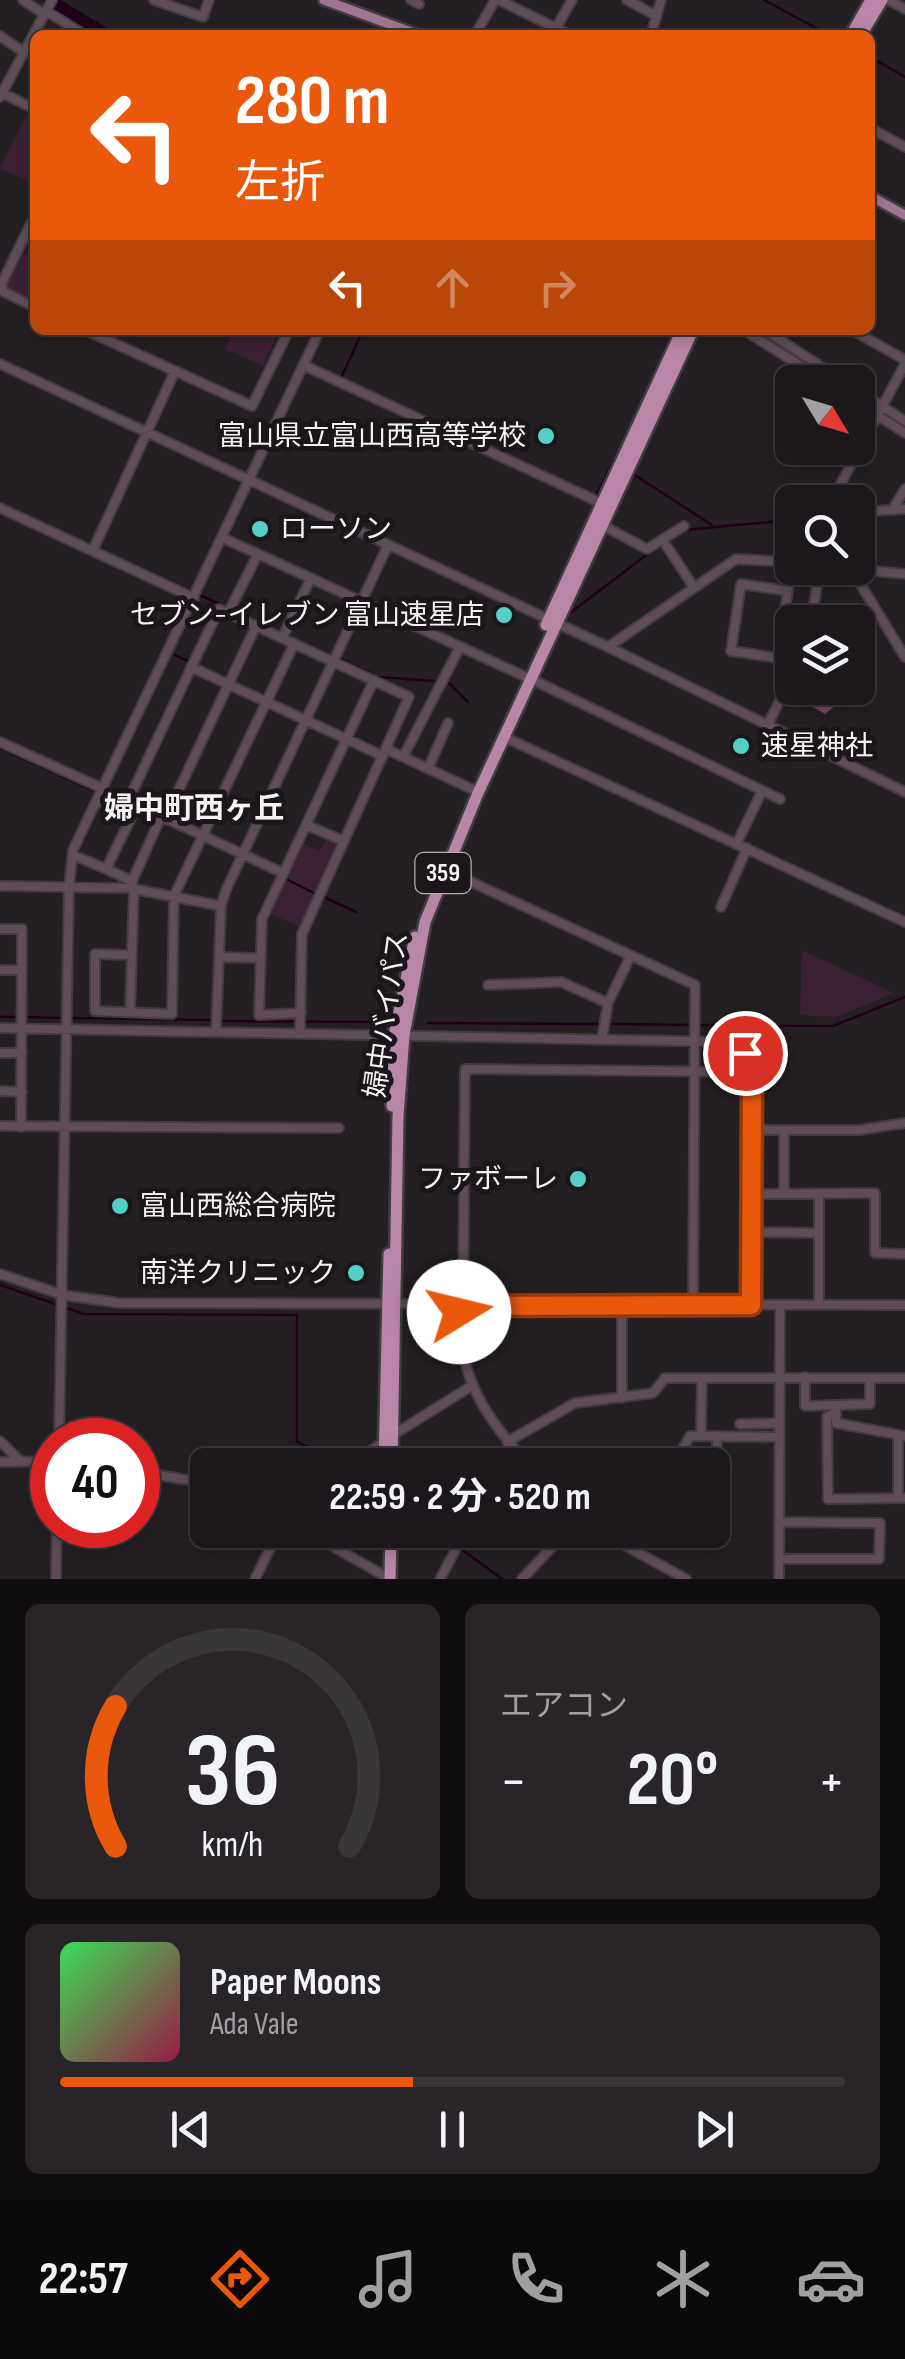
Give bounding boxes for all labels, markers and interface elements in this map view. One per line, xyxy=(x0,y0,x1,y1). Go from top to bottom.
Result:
text: 280 m xyxy=(235,60,389,144)
icon: left xyxy=(70,70,200,200)
text: 左折 xyxy=(235,156,325,211)
icon: left xyxy=(320,260,375,315)
icon: ahead xyxy=(425,260,480,315)
icon: right xyxy=(530,260,585,315)
north arrow xyxy=(775,365,875,465)
map controls xyxy=(775,365,875,705)
place label: 富山県立富山西高等学校 xyxy=(218,420,526,453)
marker: 富山県立富山西高等学校 xyxy=(535,425,557,447)
button: search xyxy=(775,485,875,585)
place label: ローソン xyxy=(280,513,392,546)
marker: ローソン xyxy=(249,518,271,540)
place label: セブン−イレブン 富山速星店 xyxy=(130,599,484,632)
marker: セブン−イレブン 富山速星店 xyxy=(493,604,515,626)
button: layers xyxy=(775,605,875,705)
place label: 速星神社 xyxy=(761,730,873,763)
marker: 速星神社 xyxy=(730,735,752,757)
district label: 婦中町西ヶ丘 xyxy=(104,791,284,827)
road number: 359 xyxy=(416,853,470,893)
street label: 婦中バイパス xyxy=(359,930,415,1100)
pin xyxy=(703,1011,788,1096)
icon: arrive xyxy=(718,1026,773,1081)
place label: ファボーレ xyxy=(418,1163,558,1196)
marker: ファボーレ xyxy=(567,1168,589,1190)
place label: 富山西総合病院 xyxy=(140,1190,336,1223)
marker: 富山西総合病院 xyxy=(109,1195,131,1217)
place label: 南洋クリニック xyxy=(140,1257,336,1290)
position arrow xyxy=(407,1260,511,1364)
marker: 南洋クリニック xyxy=(345,1262,367,1284)
speed limit sign: 40 xyxy=(30,1418,160,1548)
text: 22:59 · 2 分 · 520 m xyxy=(329,1475,591,1520)
text: エアコン xyxy=(500,1687,628,1726)
text: 36 xyxy=(185,1710,280,1835)
text: 20° xyxy=(626,1736,719,1827)
text: − xyxy=(500,1749,527,1816)
text: + xyxy=(818,1749,845,1816)
text: km/h xyxy=(202,1824,263,1867)
text: Paper Moons xyxy=(210,1960,381,2005)
text: Ada Vale xyxy=(210,2005,299,2044)
icon: previous xyxy=(163,2102,218,2157)
icon: pause xyxy=(425,2102,480,2157)
icon: next xyxy=(687,2102,742,2157)
icon: directions xyxy=(205,2244,275,2314)
icon: music xyxy=(353,2244,423,2314)
icon: phone xyxy=(501,2244,571,2314)
icon: climate xyxy=(648,2244,718,2314)
icon: car xyxy=(796,2244,866,2314)
text: 22:57 xyxy=(39,2252,128,2307)

